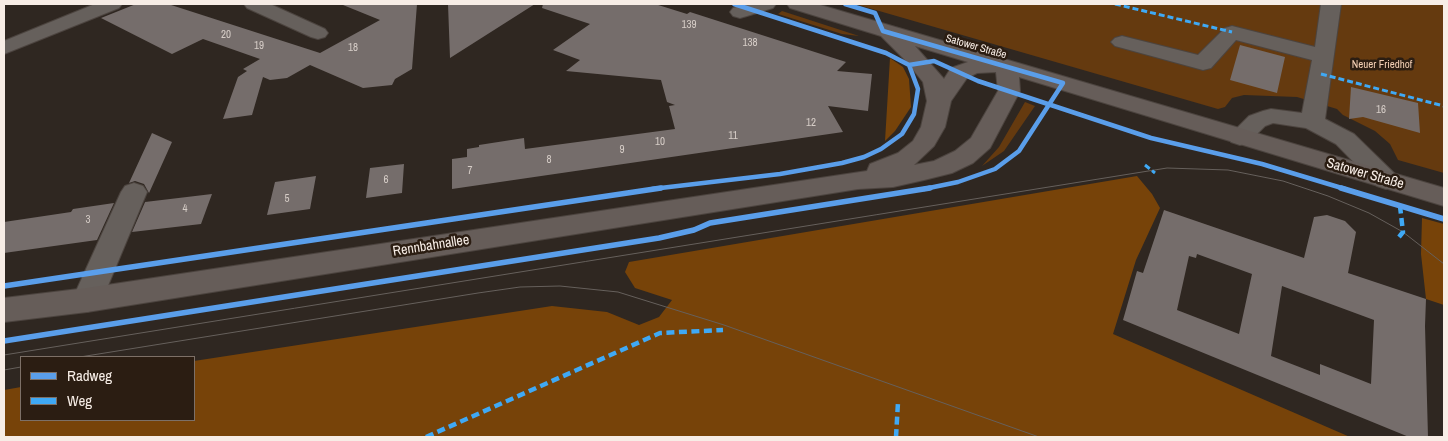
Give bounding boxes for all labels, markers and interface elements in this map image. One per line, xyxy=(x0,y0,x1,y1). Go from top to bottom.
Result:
house number: 139 xyxy=(681,18,697,32)
house number: 20 xyxy=(221,28,231,42)
street label: Satower Straße xyxy=(944,32,1008,62)
house number: 138 xyxy=(742,36,758,50)
house number: 19 xyxy=(254,39,264,53)
house number: 18 xyxy=(348,41,358,55)
park label: Neuer Friedhof xyxy=(1352,58,1412,72)
house number: 16 xyxy=(1376,103,1386,117)
house number: 12 xyxy=(806,116,816,130)
house number: 11 xyxy=(728,129,738,143)
house number: 10 xyxy=(655,135,665,149)
house number: 9 xyxy=(619,143,625,157)
house number: 8 xyxy=(546,153,552,167)
street label: Satower Straße xyxy=(1324,155,1406,193)
house number: 7 xyxy=(467,164,473,178)
house number: 6 xyxy=(383,173,389,187)
house number: 5 xyxy=(284,192,290,206)
house number: 4 xyxy=(182,202,188,216)
house number: 3 xyxy=(85,213,91,227)
street label: Rennbahnallee xyxy=(392,232,470,260)
legend xyxy=(20,356,195,421)
text: Radweg xyxy=(67,365,112,386)
text: Weg xyxy=(67,390,92,411)

